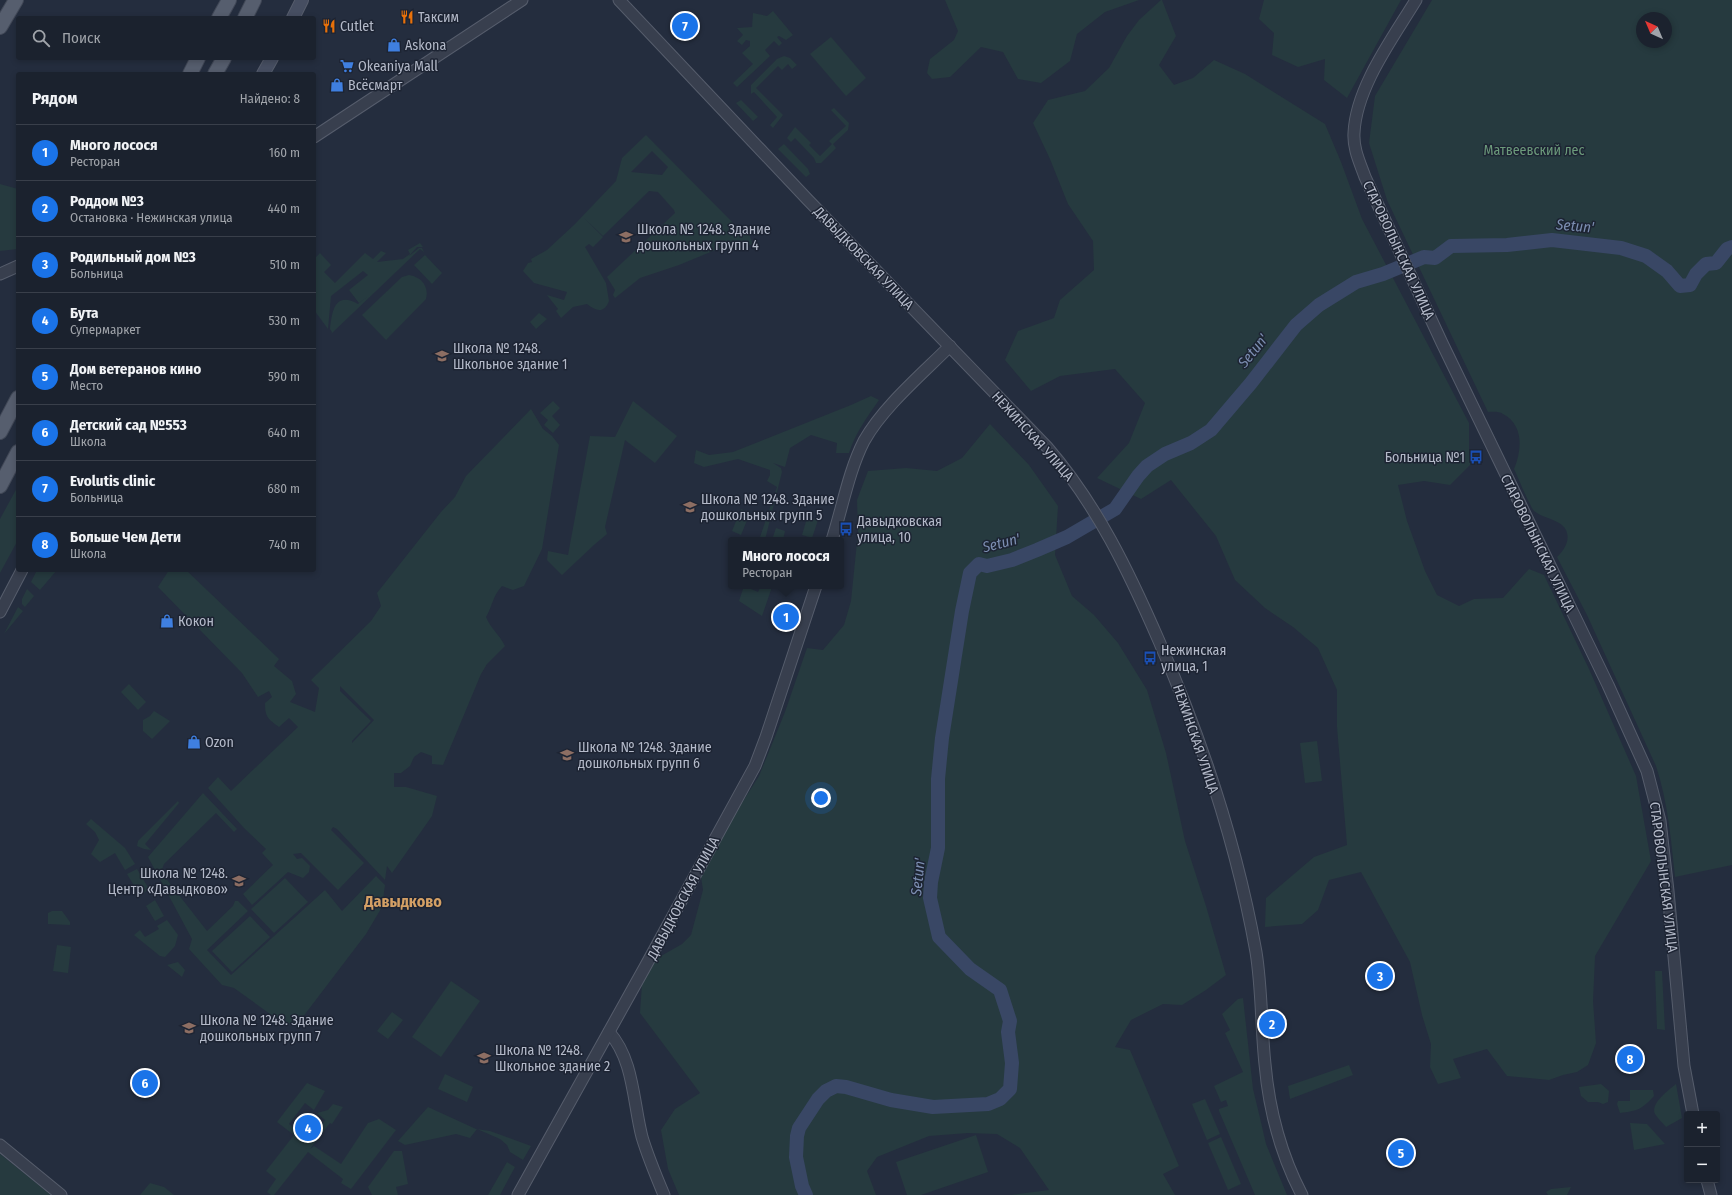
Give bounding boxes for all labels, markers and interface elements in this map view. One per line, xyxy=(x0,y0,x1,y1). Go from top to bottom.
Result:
restaurant icon: Таксим xyxy=(399,9,415,25)
place label: Таксим xyxy=(418,9,459,26)
pin: 7 xyxy=(672,11,698,41)
north arrow xyxy=(1636,12,1672,48)
search box xyxy=(16,16,316,60)
restaurant icon: Cutlet xyxy=(321,18,337,34)
place label: Cutlet xyxy=(340,18,374,35)
icon: search xyxy=(30,27,52,49)
text: Поиск xyxy=(62,29,100,47)
shop icon: Askona xyxy=(386,37,402,53)
place label: Askona xyxy=(405,37,446,54)
supermarket icon: Okeaniya Mall xyxy=(339,58,355,74)
place label: Okeaniya Mall xyxy=(358,58,438,75)
shop icon: Всёсмарт xyxy=(329,77,345,93)
place label: Всёсмарт xyxy=(348,77,403,94)
text: Рядом xyxy=(32,88,77,109)
text: Найдено: 8 xyxy=(240,91,300,106)
text: Много лосося xyxy=(70,136,158,154)
park label: Матвеевский лес xyxy=(1483,142,1585,159)
text: 1 xyxy=(42,145,48,160)
text: 160 m xyxy=(269,145,300,160)
text: Ресторан xyxy=(70,154,120,169)
street label: СТАРОВОЛЫНСКАЯ УЛИЦА xyxy=(1359,178,1439,323)
text: Роддом №3 xyxy=(70,192,144,210)
text: 2 xyxy=(42,201,48,216)
text: 440 m xyxy=(268,201,300,216)
street label: ДАВЫДКОВСКАЯ УЛИЦА xyxy=(809,203,918,314)
text: Остановка · Нежинская улица xyxy=(70,210,233,225)
water label: Setun' xyxy=(1554,215,1596,237)
place label: Школа № 1248. Здание дошкольных групп 4 xyxy=(637,221,771,254)
school or university icon: Школа № 1248. Здание дошкольных групп 4 xyxy=(618,229,634,245)
text: Родильный дом №3 xyxy=(70,248,196,266)
text: 3 xyxy=(42,257,48,272)
text: 510 m xyxy=(270,257,300,272)
text: Больница xyxy=(70,266,123,281)
text: Бута xyxy=(70,304,99,322)
text: 4 xyxy=(42,313,48,328)
text: 530 m xyxy=(268,313,300,328)
text: Супермаркет xyxy=(70,322,141,337)
water label: Setun' xyxy=(1233,330,1273,372)
place label: Школа № 1248. Школьное здание 1 xyxy=(453,340,568,373)
school or university icon: Школа № 1248. Школьное здание 1 xyxy=(434,348,450,364)
text: Дом ветеранов кино xyxy=(70,360,201,378)
text: 5 xyxy=(42,369,48,384)
text: 590 m xyxy=(268,369,300,384)
text: Место xyxy=(70,378,103,393)
street label: НЕЖИНСКАЯ УЛИЦА xyxy=(988,388,1078,485)
text: Детский сад №553 xyxy=(70,416,187,434)
text: 6 xyxy=(42,425,48,440)
text: 640 m xyxy=(267,425,300,440)
text: Школа xyxy=(70,434,106,449)
place label: Больница №1 xyxy=(1385,449,1465,466)
bus stop icon: Больница №1 xyxy=(1468,449,1484,465)
street label: СТАРОВОЛЫНСКАЯ УЛИЦА xyxy=(1497,471,1579,616)
text: Evolutis clinic xyxy=(70,472,155,490)
text: 7 xyxy=(42,481,48,496)
text: 680 m xyxy=(267,481,300,496)
text: Больница xyxy=(70,490,123,505)
place label: Школа № 1248. Здание дошкольных групп 5 xyxy=(701,491,835,524)
school or university icon: Школа № 1248. Здание дошкольных групп 5 xyxy=(682,499,698,515)
place label: Давыдковская улица, 10 xyxy=(856,513,942,546)
bus stop icon: Давыдковская улица, 10 xyxy=(838,521,854,537)
text: Больше Чем Дети xyxy=(70,528,181,546)
water label: Setun' xyxy=(980,529,1022,557)
text: 8 xyxy=(42,537,48,552)
text: 740 m xyxy=(269,537,300,552)
popup xyxy=(728,537,844,589)
text: Школа xyxy=(70,546,106,561)
text: Много лосося xyxy=(742,547,830,565)
text: Ресторан xyxy=(742,565,793,580)
pin: 1 xyxy=(773,602,799,632)
shop icon: Кокон xyxy=(159,613,175,629)
place label: Кокон xyxy=(178,613,214,630)
place label: Нежинская улица, 1 xyxy=(1161,642,1226,675)
bus stop icon: Нежинская улица, 1 xyxy=(1142,650,1158,666)
street label: НЕЖИНСКАЯ УЛИЦА xyxy=(1169,682,1222,797)
shop icon: Ozon xyxy=(186,734,202,750)
place label: Ozon xyxy=(205,734,234,751)
place label: Школа № 1248. Здание дошкольных групп 6 xyxy=(578,739,712,772)
school or university icon: Школа № 1248. Здание дошкольных групп 6 xyxy=(559,747,575,763)
your location xyxy=(811,788,831,808)
street label: СТАРОВОЛЫНСКАЯ УЛИЦА xyxy=(1646,801,1681,954)
street label: ДАВЫДКОВСКАЯ УЛИЦА xyxy=(643,833,723,963)
water label: Setun' xyxy=(907,856,929,898)
place label: Школа № 1248. Центр «Давыдково» xyxy=(108,865,228,898)
school or university icon: Школа № 1248. Центр «Давыдково» xyxy=(231,873,247,889)
district label: Давыдково xyxy=(363,892,442,911)
pin: 3 xyxy=(1367,961,1393,991)
pin: 2 xyxy=(1259,1009,1285,1039)
place label: Школа № 1248. Здание дошкольных групп 7 xyxy=(200,1012,334,1045)
school or university icon: Школа № 1248. Здание дошкольных групп 7 xyxy=(181,1020,197,1036)
place label: Школа № 1248. Школьное здание 2 xyxy=(495,1042,610,1075)
pin: 8 xyxy=(1617,1044,1643,1074)
school or university icon: Школа № 1248. Школьное здание 2 xyxy=(476,1050,492,1066)
pin: 6 xyxy=(132,1068,158,1098)
map controls xyxy=(1684,1111,1720,1183)
button: + xyxy=(1684,1111,1720,1147)
pin: 4 xyxy=(295,1113,321,1143)
pin: 5 xyxy=(1388,1138,1414,1168)
button: − xyxy=(1684,1147,1720,1183)

